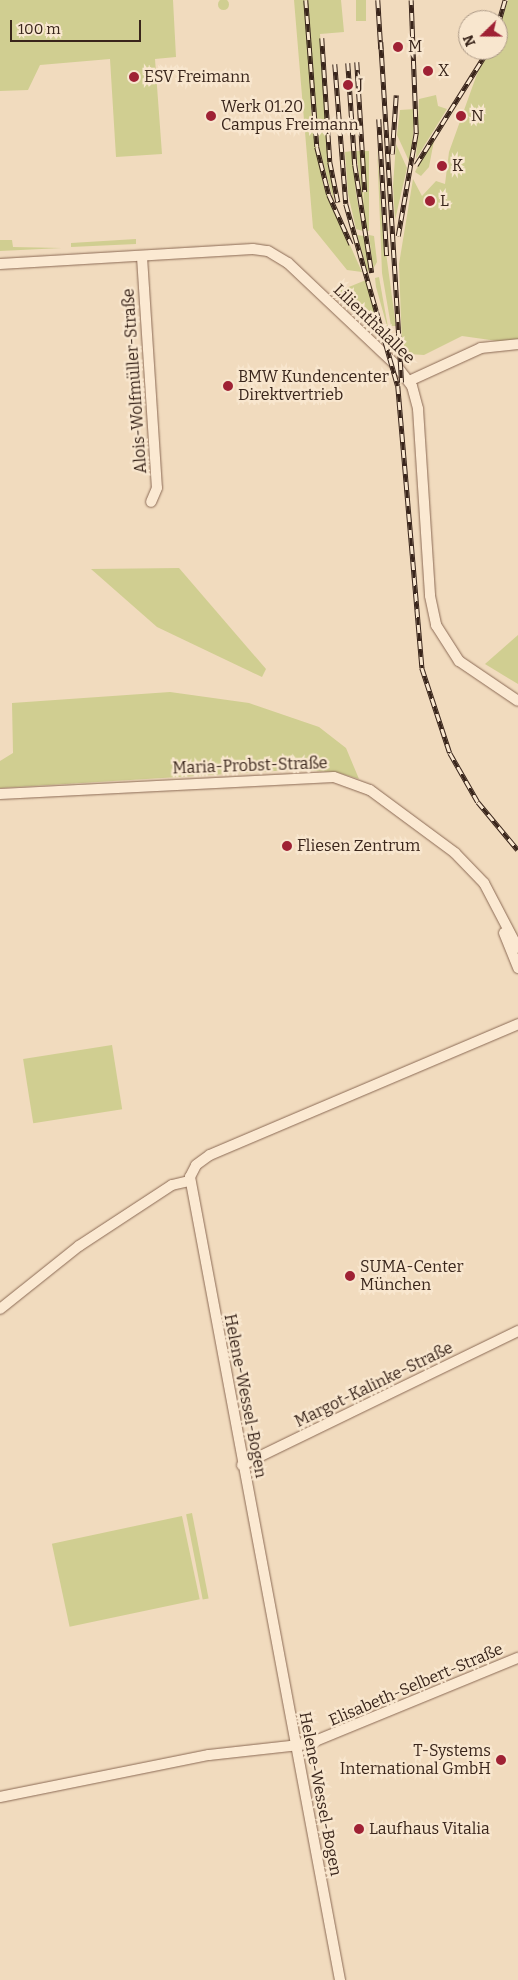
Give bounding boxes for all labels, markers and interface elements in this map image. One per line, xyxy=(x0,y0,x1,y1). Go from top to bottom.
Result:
scale bar xyxy=(12,10,144,42)
north arrow xyxy=(458,10,508,60)
text: 100 m xyxy=(18,20,61,38)
text: N xyxy=(460,32,479,49)
place label: M xyxy=(408,37,422,57)
marker: M xyxy=(392,41,404,53)
place label: X xyxy=(438,61,449,81)
marker: X xyxy=(422,65,434,77)
place label: ESV Freimann xyxy=(144,67,250,87)
marker: ESV Freimann xyxy=(128,71,140,83)
place label: J xyxy=(358,75,363,95)
marker: J xyxy=(342,79,354,91)
place label: Werk 01.20 Campus Freimann xyxy=(221,97,359,135)
place label: N xyxy=(471,106,484,126)
marker: Werk 01.20 Campus Freimann xyxy=(205,110,217,122)
marker: N xyxy=(455,110,467,122)
place label: K xyxy=(452,156,463,176)
marker: K xyxy=(436,160,448,172)
place label: L xyxy=(440,191,449,211)
marker: L xyxy=(424,195,436,207)
street label: Lilienthalallee xyxy=(329,280,419,368)
street label: Alois-Wolfmüller-Straße xyxy=(119,288,151,474)
place label: BMW Kundencenter Direktvertrieb xyxy=(238,367,389,405)
marker: BMW Kundencenter Direktvertrieb xyxy=(222,380,234,392)
street label: Maria-Probst-Straße xyxy=(172,754,328,778)
place label: Fliesen Zentrum xyxy=(297,836,420,856)
marker: Fliesen Zentrum xyxy=(281,840,293,852)
place label: SUMA-Center München xyxy=(360,1257,464,1295)
marker: SUMA-Center München xyxy=(344,1270,356,1282)
street label: Helene-Wessel-Bogen xyxy=(220,1312,270,1480)
street label: Margot-Kalinke-Straße xyxy=(292,1338,456,1432)
street label: Elisabeth-Selbert-Straße xyxy=(326,1640,506,1730)
street label: Helene-Wessel-Bogen xyxy=(295,1710,345,1878)
place label: T-Systems International GmbH xyxy=(340,1741,491,1779)
marker: T-Systems International GmbH xyxy=(495,1754,507,1766)
place label: Laufhaus Vitalia xyxy=(369,1819,490,1839)
marker: Laufhaus Vitalia xyxy=(353,1823,365,1835)

